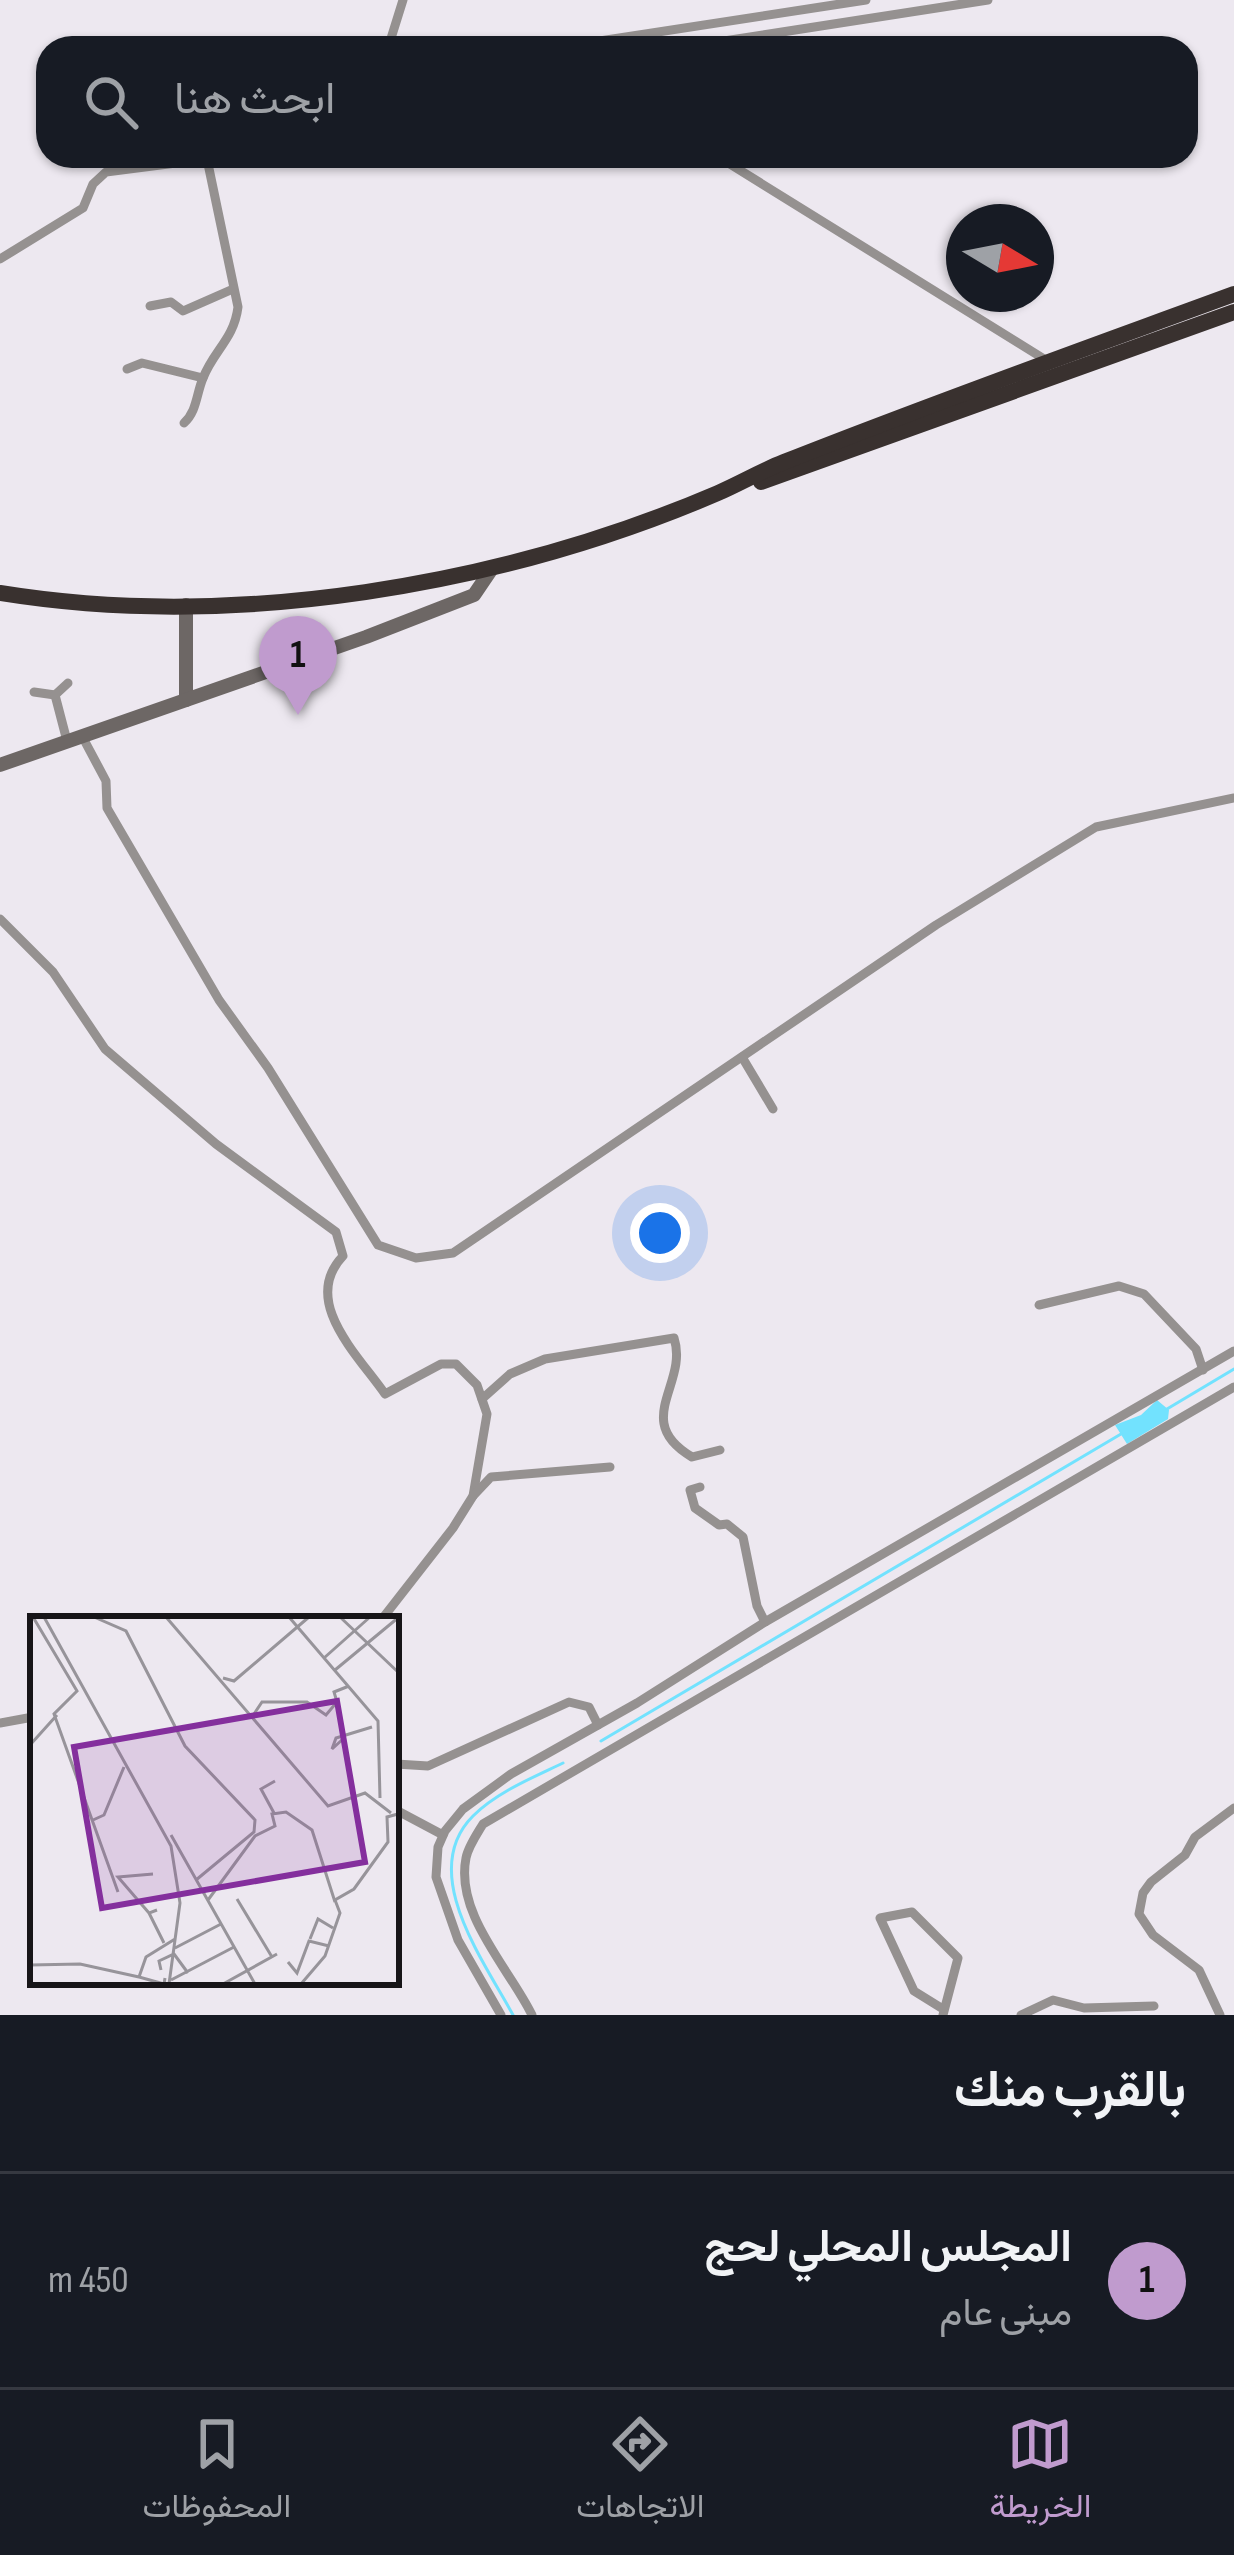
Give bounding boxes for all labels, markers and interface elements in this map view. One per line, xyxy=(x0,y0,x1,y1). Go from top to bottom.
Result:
search box xyxy=(36,36,1198,168)
icon: search xyxy=(78,69,144,135)
text: ابحث هنا xyxy=(174,72,336,127)
north arrow xyxy=(946,204,1054,312)
pin: 1 xyxy=(259,616,337,715)
your location xyxy=(630,1203,690,1263)
inset map xyxy=(30,1616,399,1985)
text: بالقرب منك xyxy=(954,2060,1186,2121)
text: المجلس المحلي لحج xyxy=(705,2220,1072,2275)
text: 450 m xyxy=(48,2257,129,2304)
text: 1 xyxy=(1139,2257,1155,2304)
text: مبنى عام xyxy=(939,2290,1072,2337)
tab: المحفوظات xyxy=(143,2411,291,2535)
tab: الاتجاهات xyxy=(576,2411,704,2535)
tab: الخريطة xyxy=(989,2411,1091,2535)

